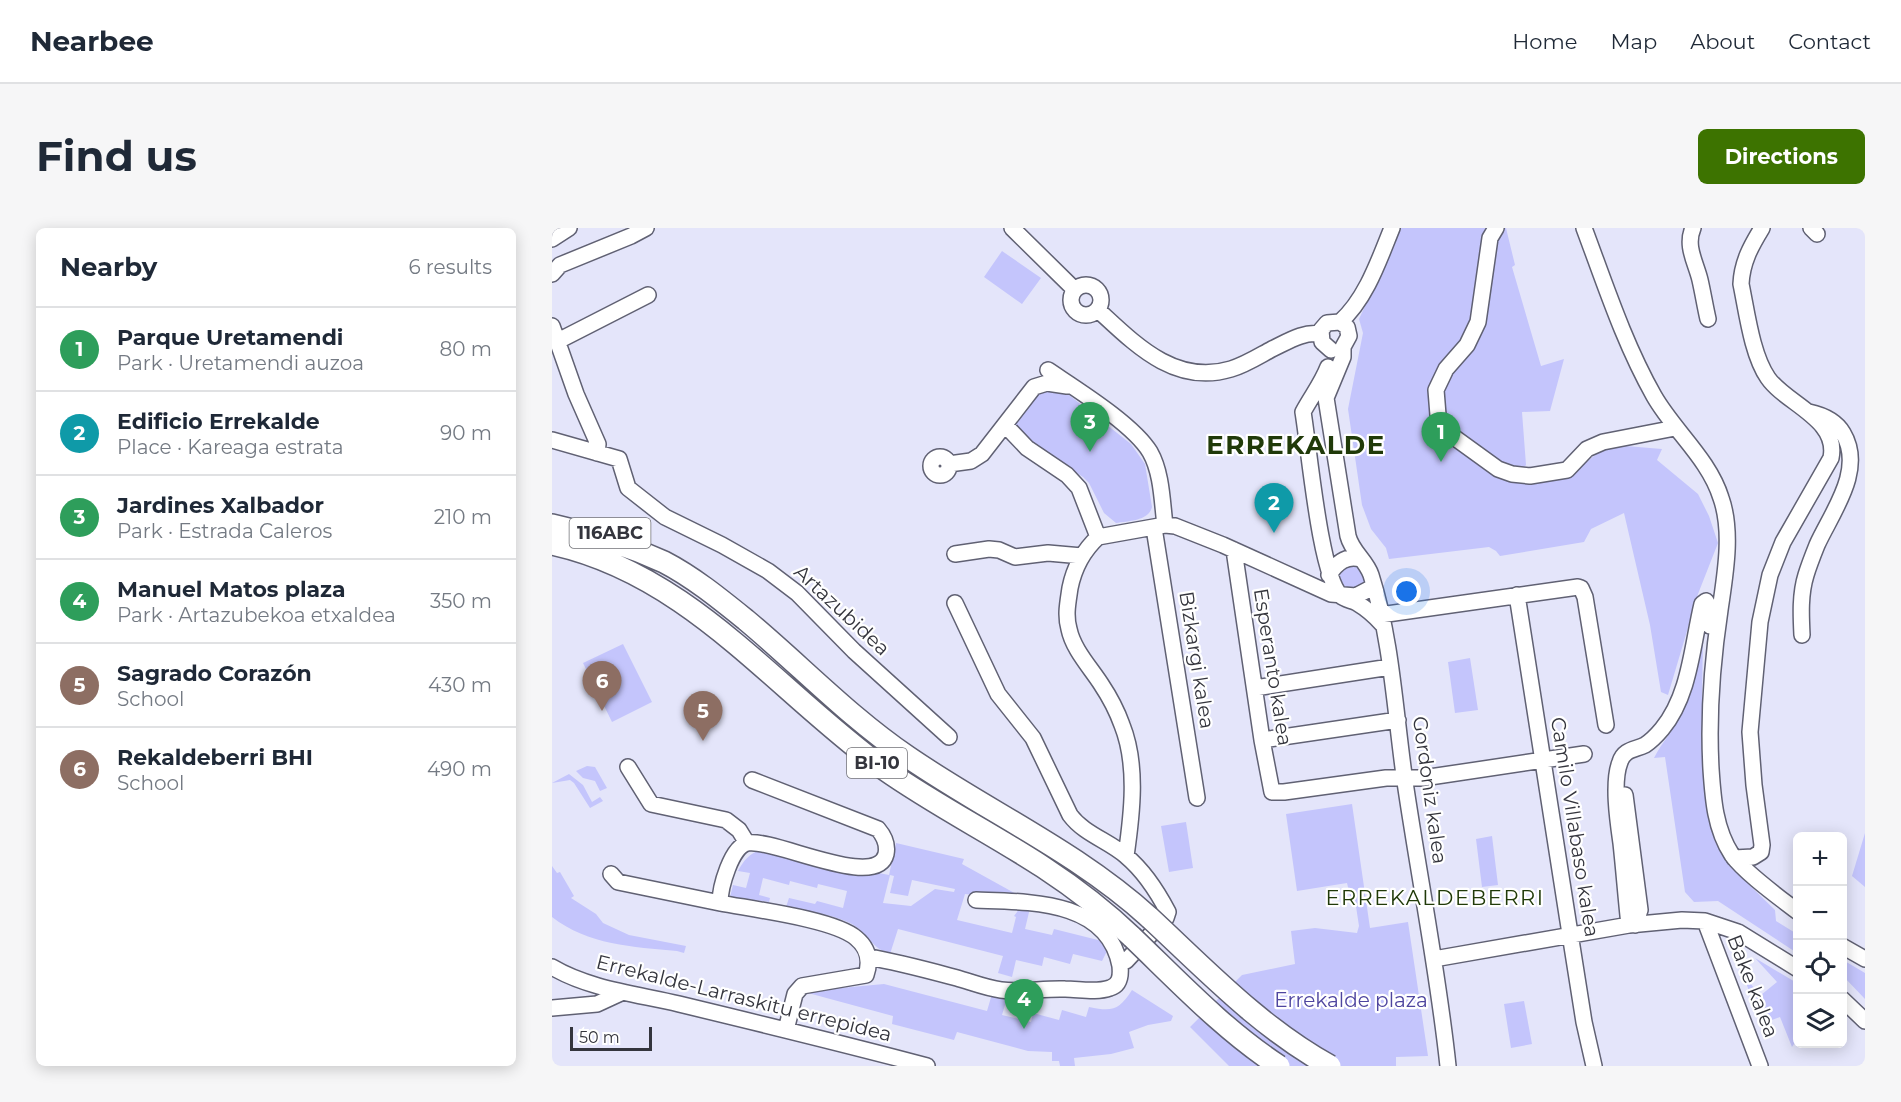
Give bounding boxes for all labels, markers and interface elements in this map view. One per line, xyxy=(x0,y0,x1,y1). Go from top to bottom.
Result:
text: Nearbee xyxy=(30,24,154,58)
text: Home xyxy=(1512,29,1577,54)
text: Map xyxy=(1610,29,1657,54)
text: About xyxy=(1690,29,1755,54)
text: Contact xyxy=(1788,29,1871,54)
button: Directions xyxy=(1698,129,1865,184)
text: Find us xyxy=(36,130,197,182)
text: Nearby xyxy=(60,251,157,283)
text: 6 results xyxy=(408,255,492,279)
text: Parque Uretamendi xyxy=(117,324,343,351)
text: 1 xyxy=(76,337,83,361)
text: 80 m xyxy=(440,337,492,361)
text: Park · Uretamendi auzoa xyxy=(117,351,364,375)
pin: 3 xyxy=(1070,402,1110,452)
text: Edificio Errekalde xyxy=(117,408,320,435)
pin: 1 xyxy=(1422,412,1460,462)
text: 2 xyxy=(74,421,85,445)
text: 90 m xyxy=(440,421,492,445)
district label: ERREKALDE xyxy=(1206,429,1386,461)
text: Place · Kareaga estrata xyxy=(117,435,344,459)
pin: 2 xyxy=(1254,484,1294,533)
text: Jardines Xalbador xyxy=(117,492,324,519)
text: 3 xyxy=(74,505,85,529)
text: 210 m xyxy=(434,505,492,529)
road number: 116ABC xyxy=(569,518,650,548)
text: Park · Estrada Caleros xyxy=(117,519,332,543)
street label: Artazubidea xyxy=(789,560,895,660)
text: Manuel Matos plaza xyxy=(117,576,346,603)
your location xyxy=(1392,577,1421,606)
street label: Esperanto kalea xyxy=(1249,587,1297,747)
text: 4 xyxy=(73,589,86,613)
text: 350 m xyxy=(430,589,492,613)
street label: Bizkargi kalea xyxy=(1174,590,1220,730)
text: Park · Artazubekoa etxaldea xyxy=(117,603,396,627)
text: Sagrado Corazón xyxy=(117,660,312,687)
pin: 6 xyxy=(583,662,622,711)
text: 5 xyxy=(74,673,85,697)
text: 430 m xyxy=(428,673,492,697)
text: School xyxy=(117,687,184,711)
pin: 5 xyxy=(684,692,722,741)
street label: Gordoniz kalea xyxy=(1408,715,1452,865)
street label: Camilo Villabaso kalea xyxy=(1546,715,1604,939)
text: Rekaldeberri BHI xyxy=(117,744,313,771)
road number: BI-10 xyxy=(847,748,907,778)
text: 6 xyxy=(73,757,86,781)
text: 490 m xyxy=(427,757,492,781)
text: School xyxy=(117,771,184,795)
map controls xyxy=(1793,832,1847,1048)
button: + xyxy=(1793,832,1847,886)
district label: ERREKALDEBERRI xyxy=(1325,885,1545,910)
button: − xyxy=(1793,886,1847,940)
street label: Bake kalea xyxy=(1722,931,1784,1041)
button: locate xyxy=(1793,940,1847,994)
street label: Errekalde-Larraskitu errepidea xyxy=(594,950,894,1046)
pin: 4 xyxy=(1004,980,1044,1029)
park label: Errekalde plaza xyxy=(1274,988,1428,1012)
button: layers xyxy=(1793,994,1847,1048)
scale bar xyxy=(570,1024,652,1052)
text: 50 m xyxy=(579,1028,620,1047)

